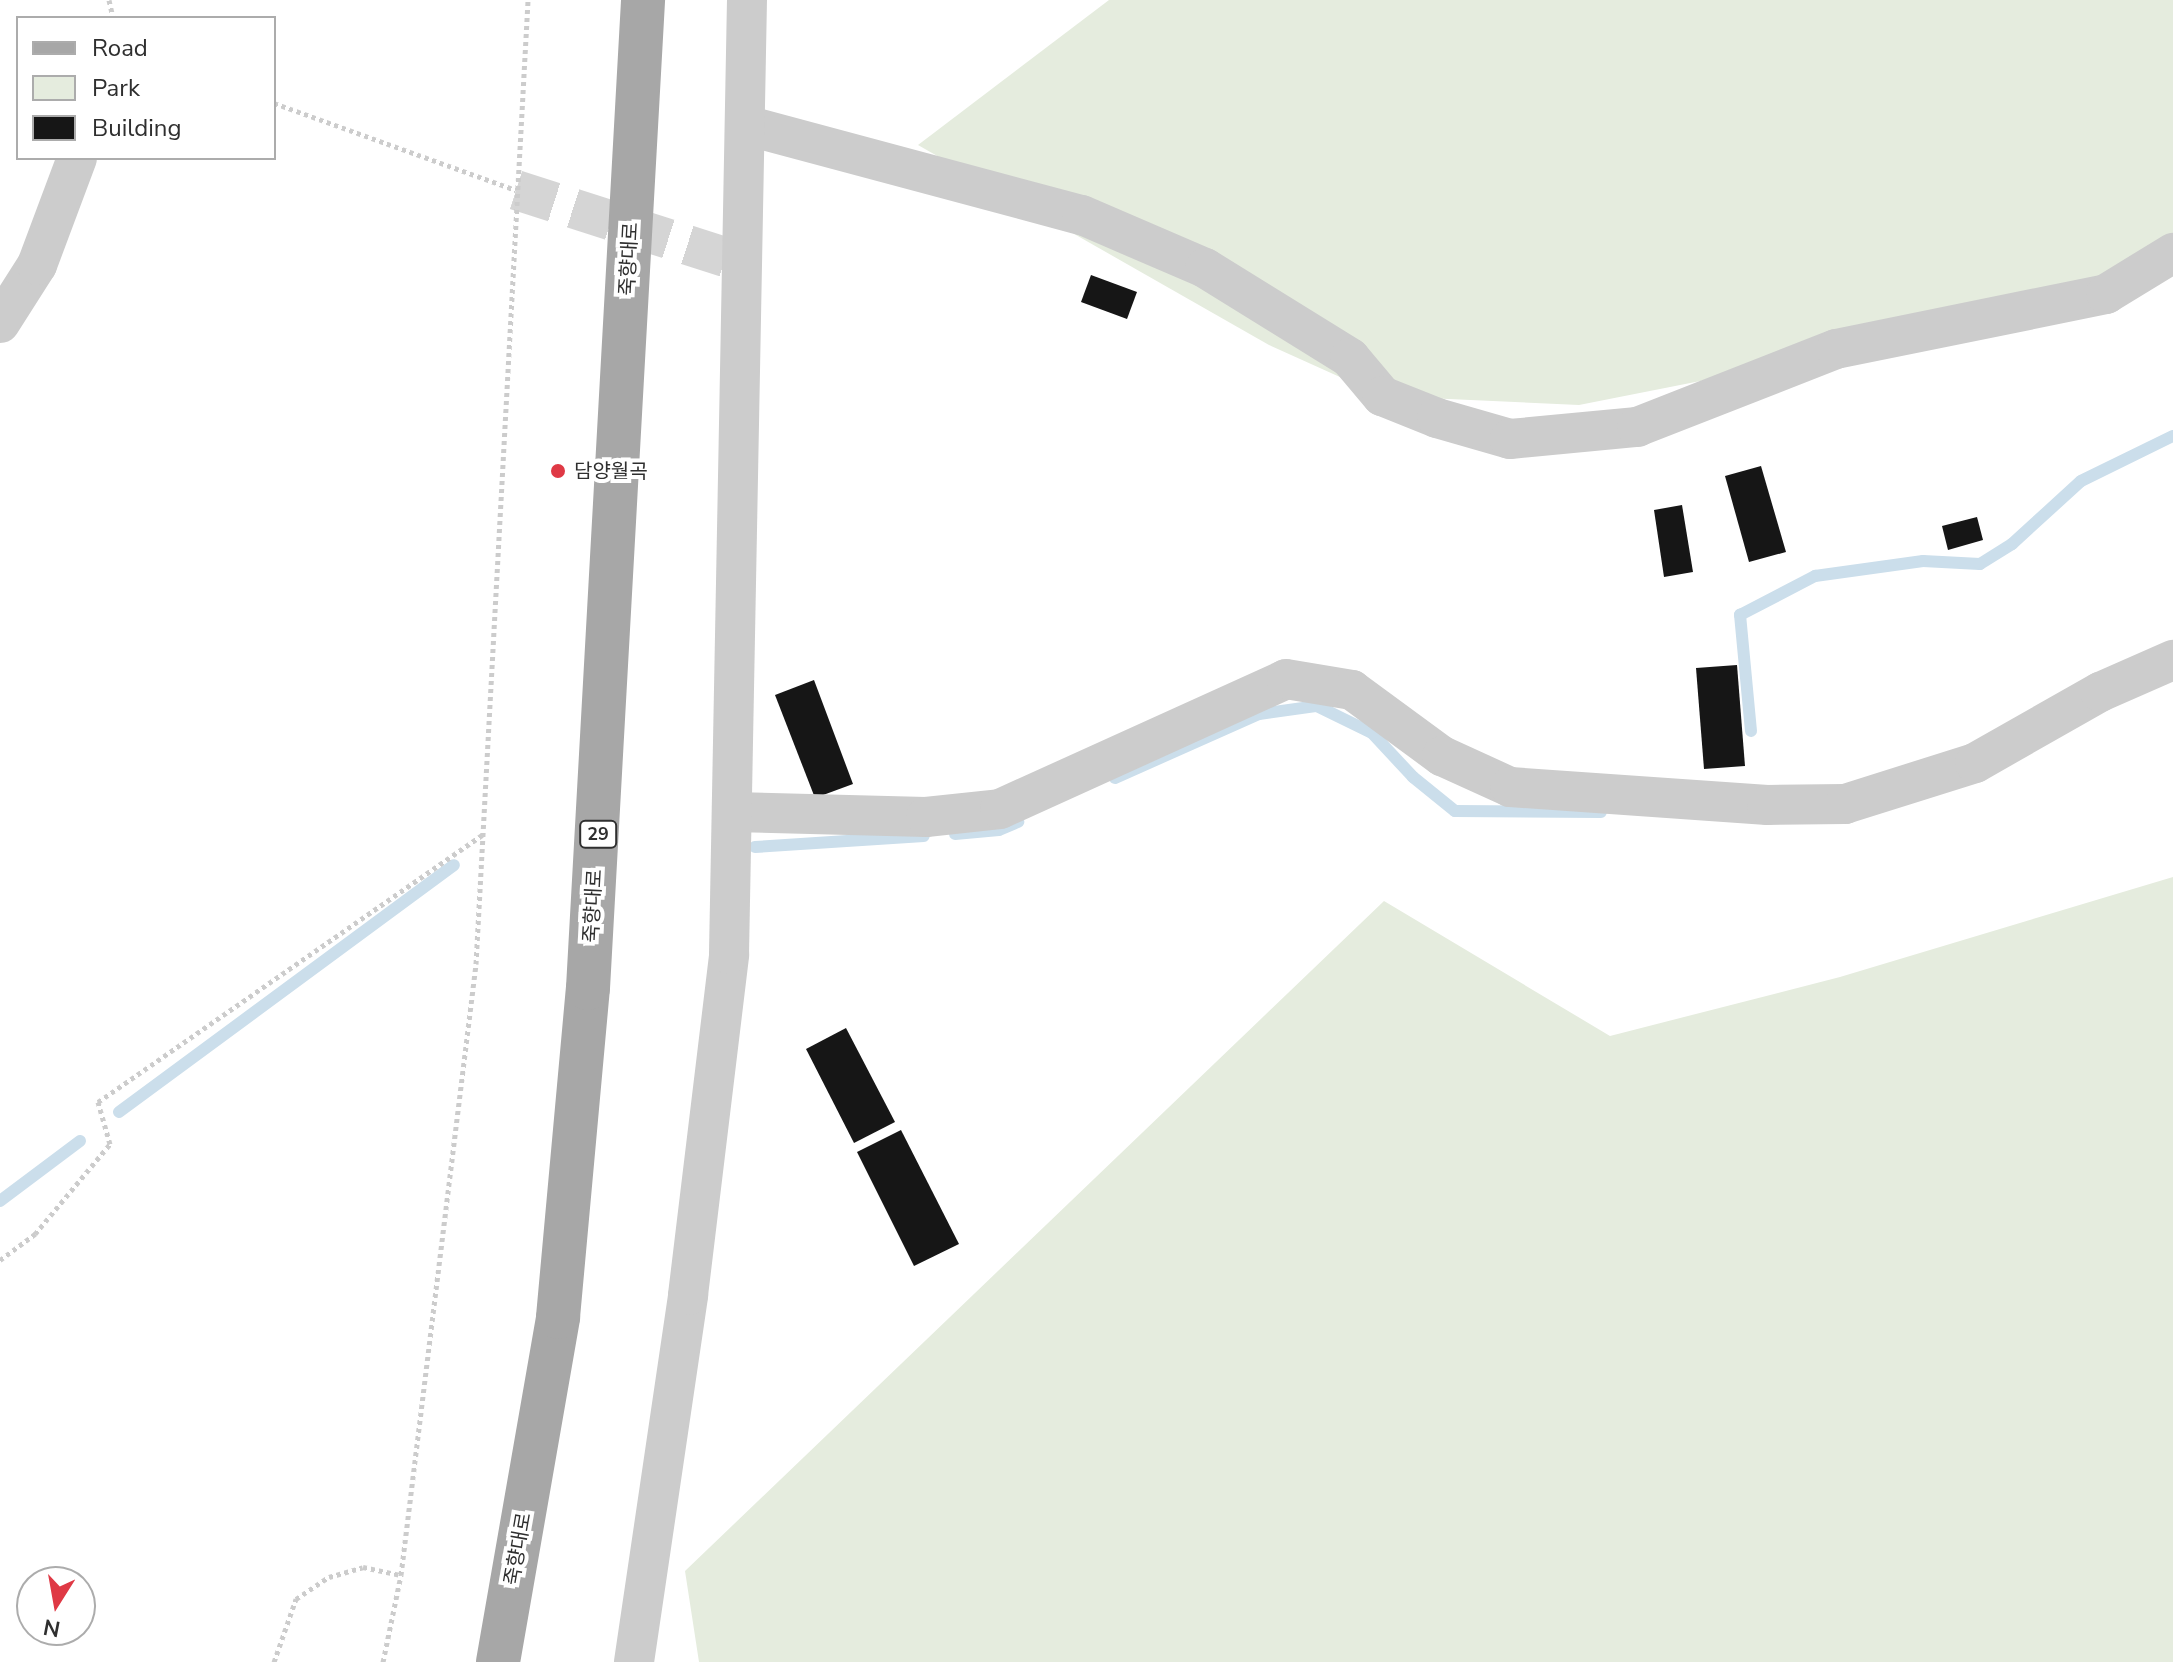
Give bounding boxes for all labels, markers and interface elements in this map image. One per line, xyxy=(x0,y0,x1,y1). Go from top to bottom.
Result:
legend xyxy=(16,16,276,160)
text: Road xyxy=(92,32,148,64)
text: Park xyxy=(92,72,140,104)
text: Building xyxy=(92,112,182,144)
street label: 죽향대로 xyxy=(615,222,643,296)
place label: 담양월곡 xyxy=(574,459,648,483)
marker: 담양월곡 xyxy=(549,462,567,480)
road number: 29 xyxy=(578,820,618,848)
street label: 죽향대로 xyxy=(579,869,607,943)
street label: 죽향대로 xyxy=(500,1511,536,1587)
north arrow xyxy=(16,1566,96,1646)
text: N xyxy=(41,1611,63,1644)

